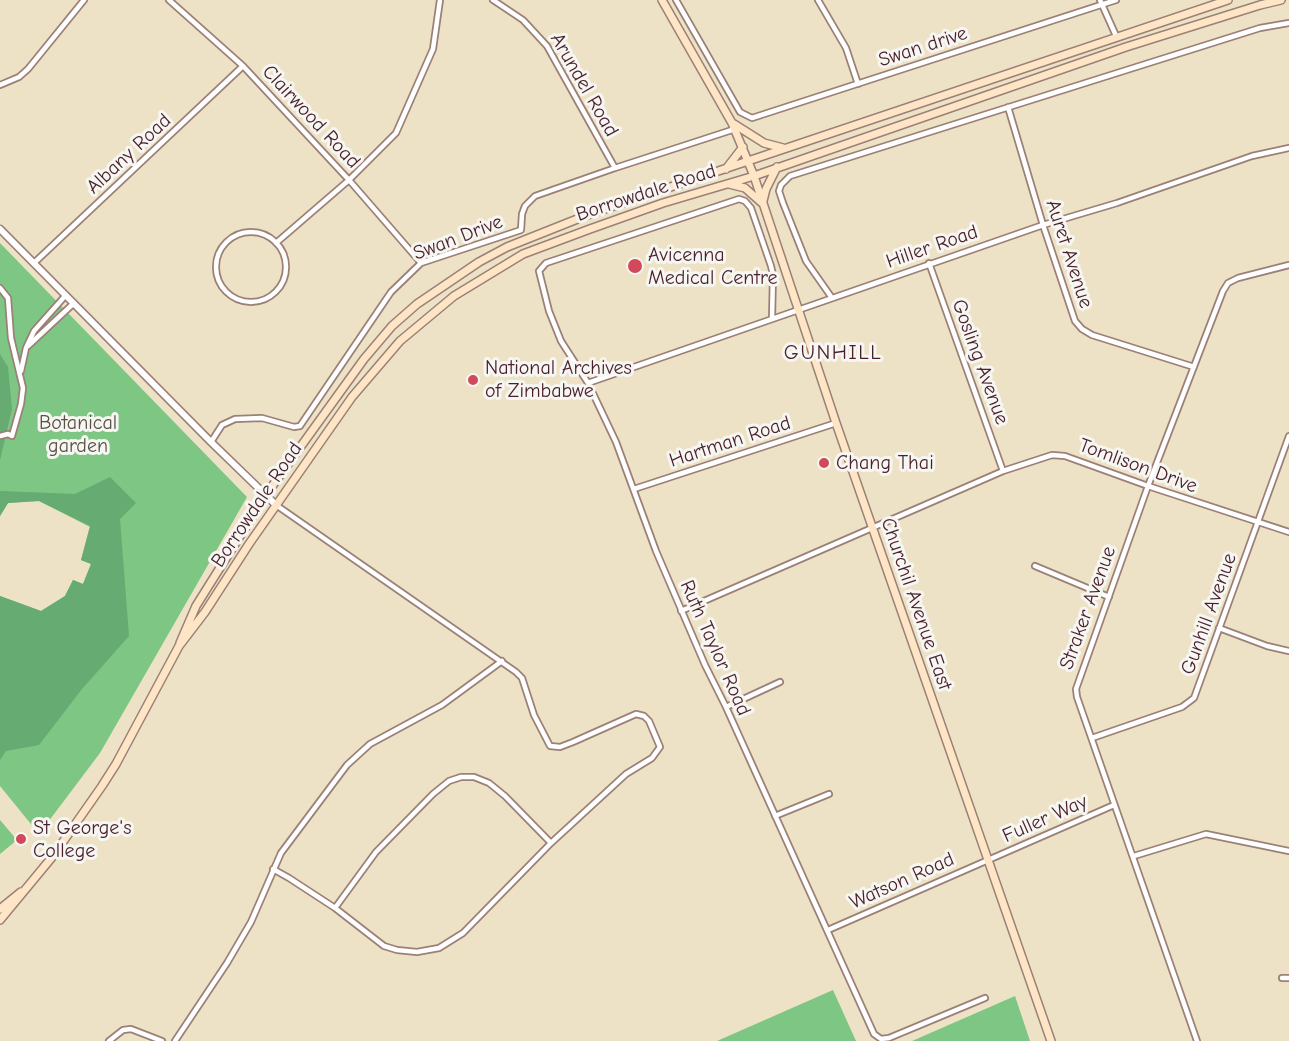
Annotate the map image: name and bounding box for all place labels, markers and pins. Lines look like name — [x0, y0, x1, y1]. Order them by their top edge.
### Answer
place label: Avicenna Medical Centre — [648, 243, 778, 290]
marker: Avicenna Medical Centre — [626, 257, 644, 275]
place label: National Archives of Zimbabwe — [485, 356, 632, 403]
marker: National Archives of Zimbabwe — [466, 373, 480, 387]
place label: Chang Thai — [836, 451, 934, 475]
marker: Chang Thai — [817, 456, 831, 470]
place label: St George's College — [33, 816, 132, 863]
marker: St George's College — [14, 832, 28, 846]

